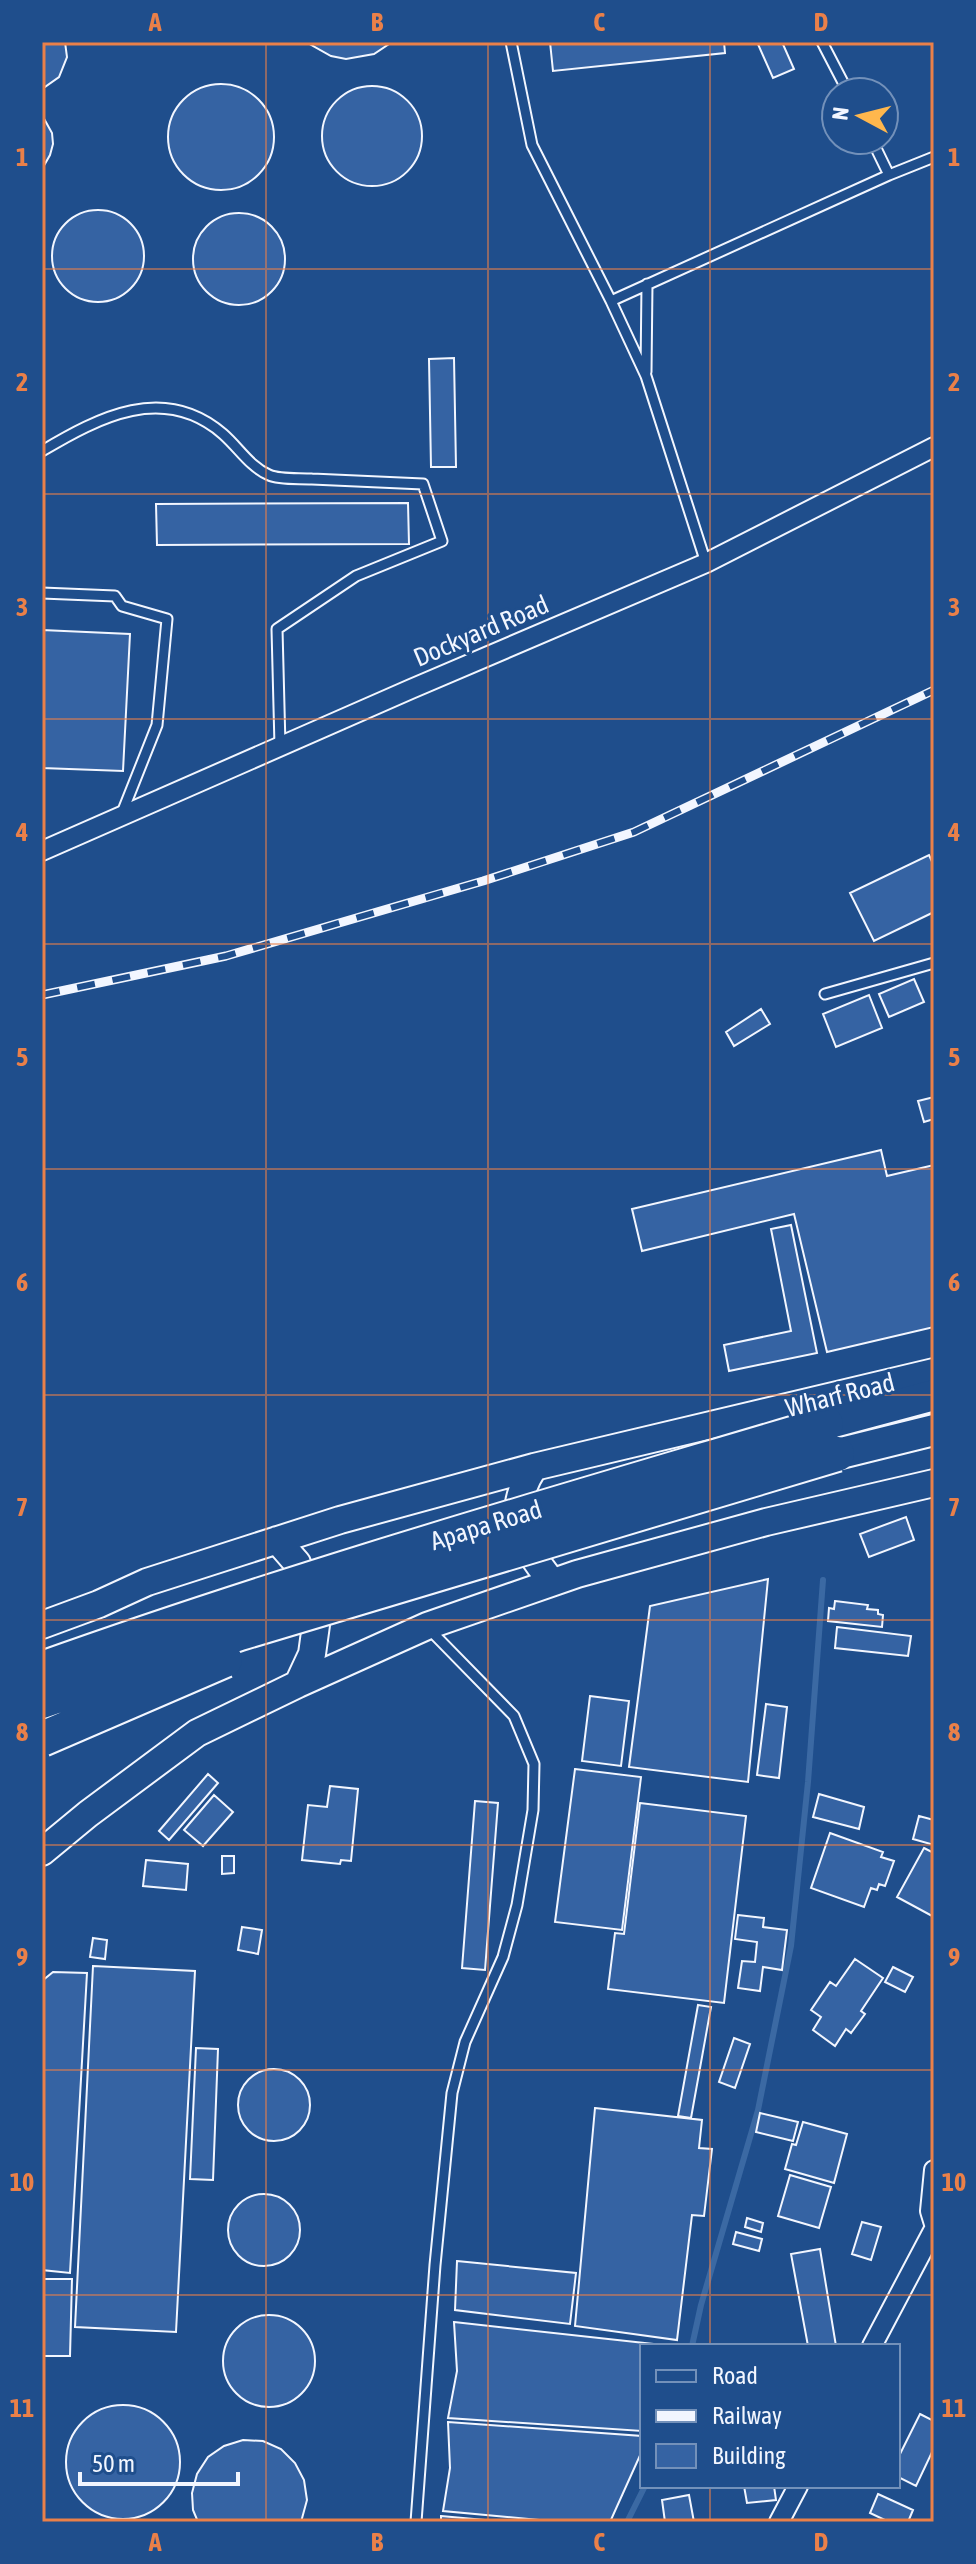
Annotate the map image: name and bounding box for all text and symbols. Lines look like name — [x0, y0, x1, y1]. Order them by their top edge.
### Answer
text: A — [148, 7, 162, 37]
text: B — [371, 7, 384, 37]
text: C — [593, 7, 605, 37]
text: D — [814, 7, 828, 37]
north arrow — [820, 76, 900, 156]
text: N — [826, 106, 854, 122]
text: 1 — [16, 142, 28, 172]
text: 1 — [948, 142, 960, 172]
text: 2 — [16, 367, 28, 397]
text: 2 — [948, 367, 960, 397]
street label: Dockyard Road — [409, 589, 553, 673]
text: 3 — [16, 592, 28, 622]
text: 3 — [948, 592, 960, 622]
text: 4 — [15, 817, 28, 847]
text: 4 — [947, 817, 960, 847]
text: 5 — [16, 1042, 28, 1072]
text: 5 — [948, 1042, 960, 1072]
text: 6 — [16, 1267, 28, 1297]
text: 6 — [948, 1267, 960, 1297]
street label: Wharf Road — [782, 1367, 898, 1423]
text: 7 — [16, 1492, 28, 1522]
text: 7 — [948, 1492, 960, 1522]
street label: Apapa Road — [427, 1494, 545, 1556]
text: 8 — [16, 1717, 28, 1747]
text: 8 — [948, 1717, 960, 1747]
text: 9 — [16, 1942, 28, 1972]
text: 9 — [948, 1942, 960, 1972]
text: 10 — [10, 2167, 34, 2197]
text: 10 — [942, 2167, 966, 2197]
legend — [640, 2344, 900, 2488]
text: Road — [712, 2362, 758, 2389]
text: 11 — [10, 2393, 34, 2423]
text: 11 — [942, 2393, 966, 2423]
text: Railway — [712, 2402, 782, 2429]
scale bar — [80, 2436, 238, 2486]
text: Building — [712, 2442, 786, 2469]
text: 50 m — [92, 2450, 135, 2477]
text: A — [148, 2527, 162, 2557]
text: B — [371, 2527, 384, 2557]
text: C — [593, 2527, 605, 2557]
text: D — [814, 2527, 828, 2557]

